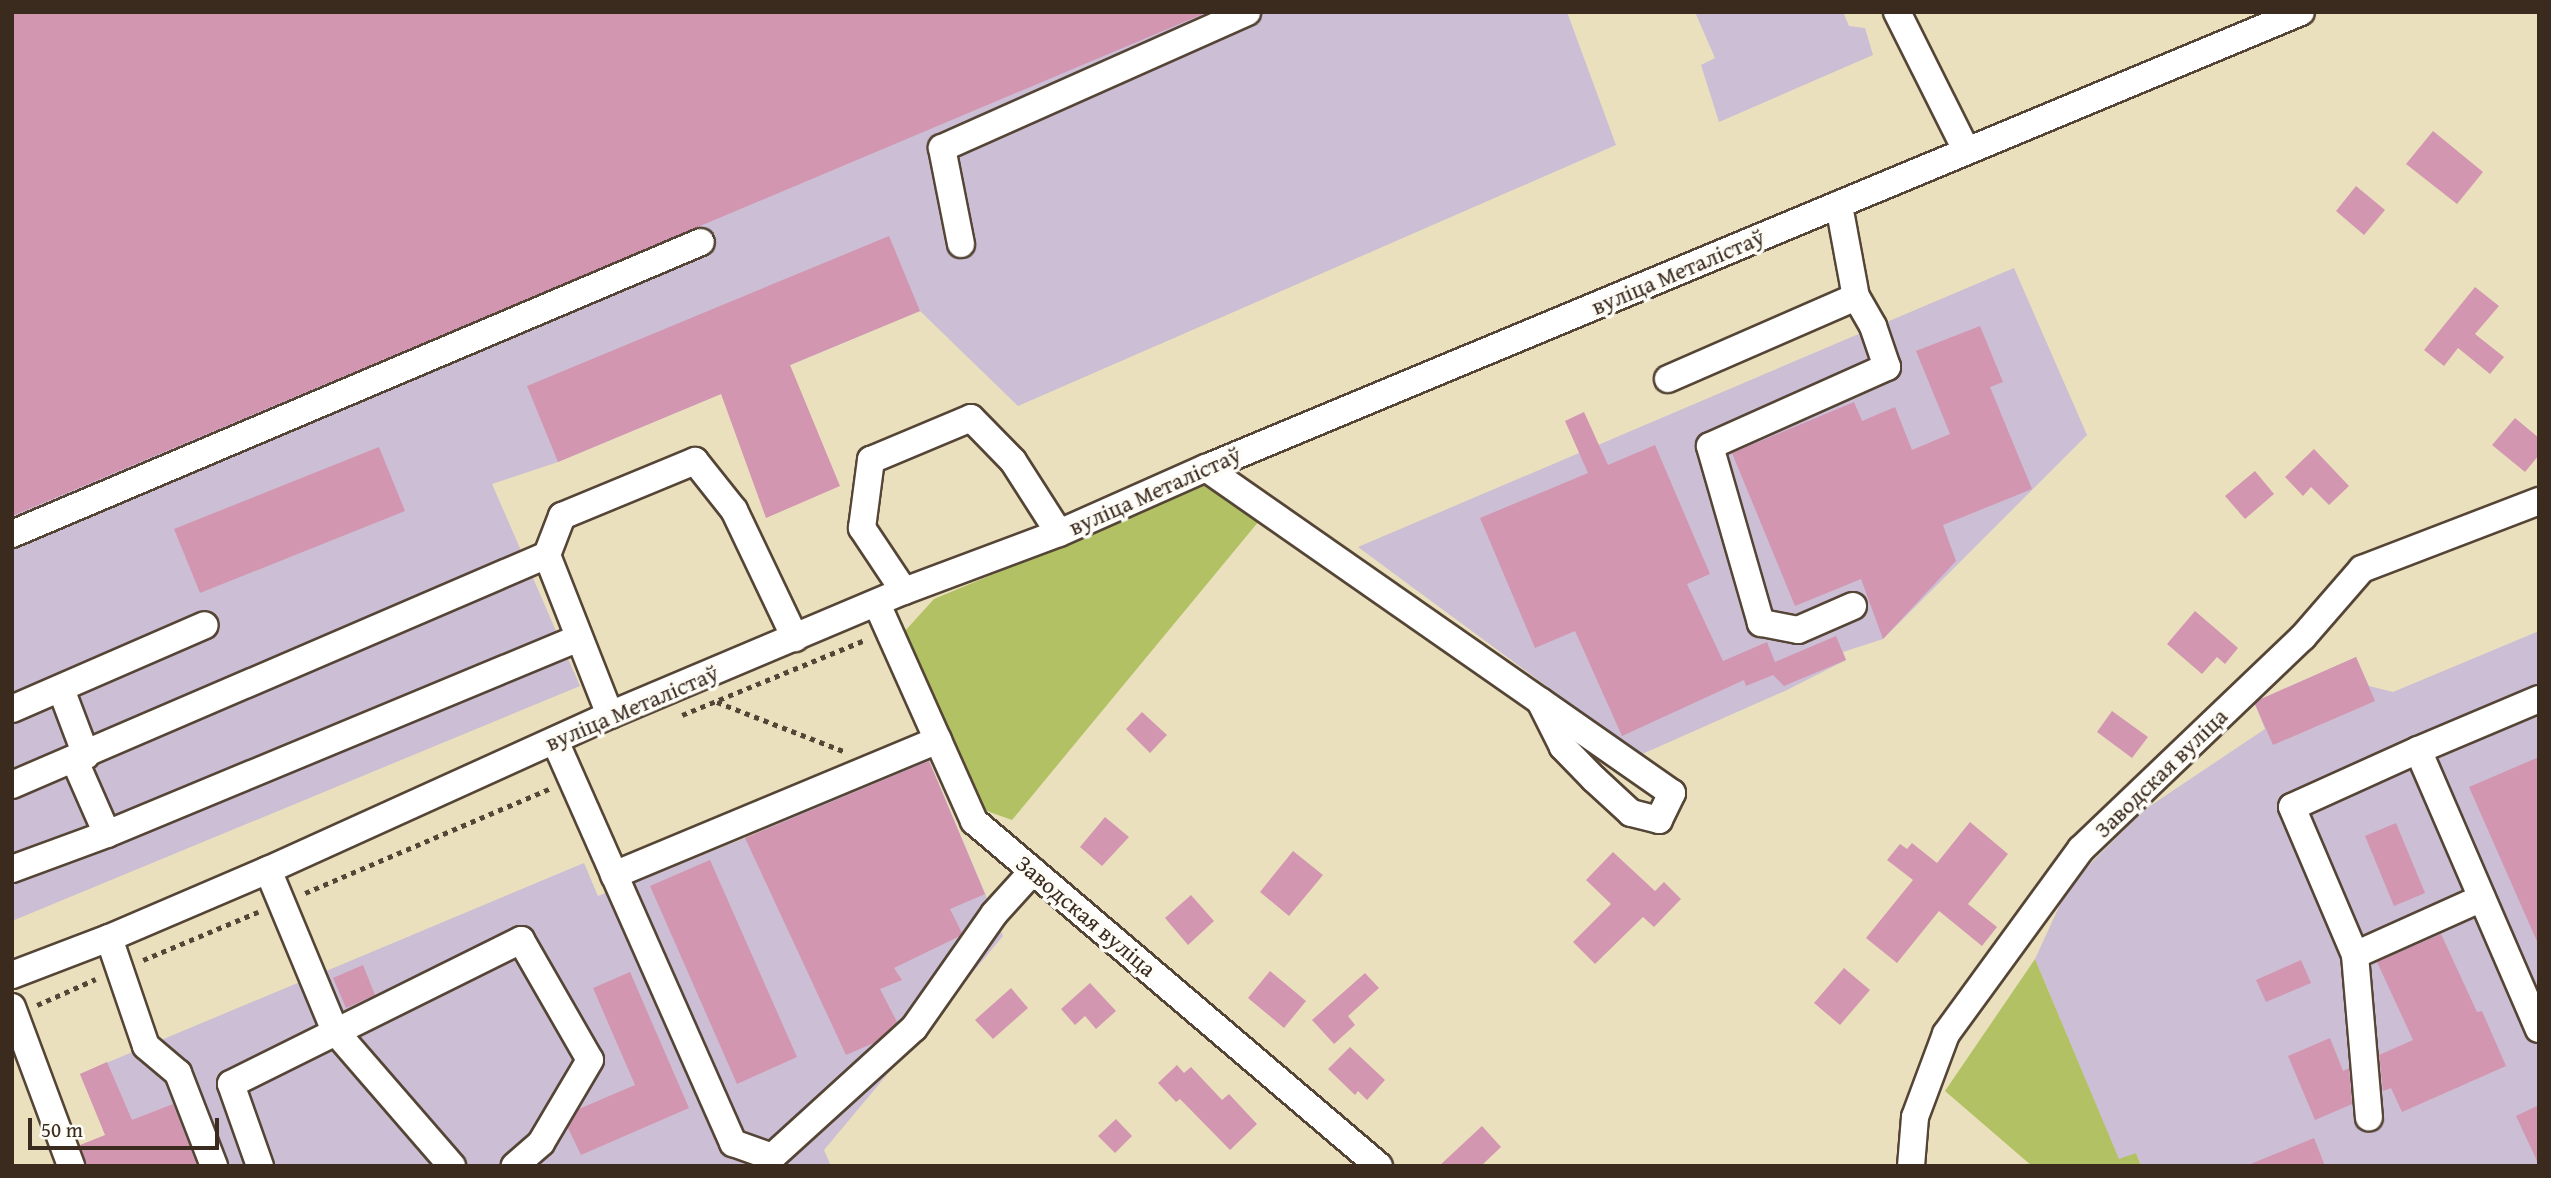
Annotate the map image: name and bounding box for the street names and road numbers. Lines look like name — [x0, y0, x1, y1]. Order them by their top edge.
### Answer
street label: вуліца Металістаў — [1587, 223, 1769, 321]
street label: вуліца Металістаў — [1065, 441, 1245, 541]
street label: вуліца Металістаў — [541, 659, 723, 757]
street label: Заводская вуліца — [2089, 703, 2233, 843]
street label: Заводская вуліца — [1010, 849, 1162, 983]

